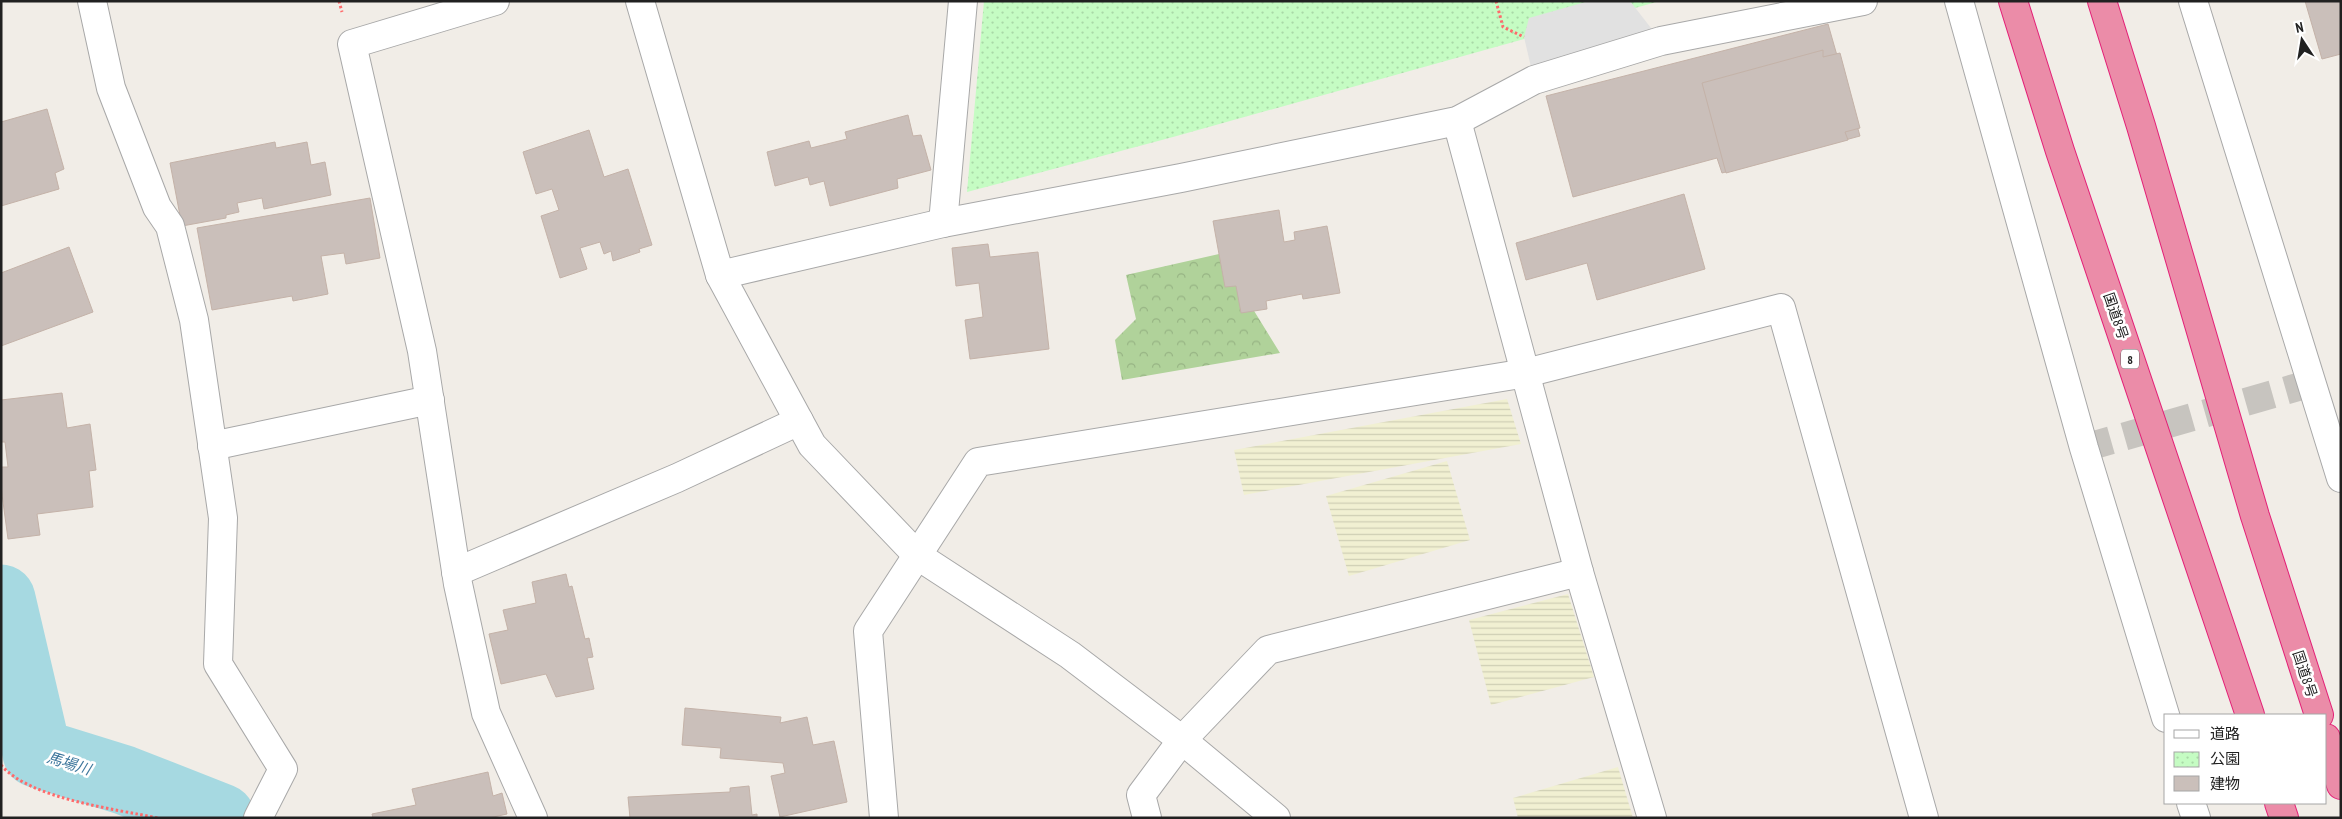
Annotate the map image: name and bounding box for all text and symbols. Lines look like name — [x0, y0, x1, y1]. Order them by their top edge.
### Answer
north arrow — [2277, 15, 2327, 65]
text: N — [2294, 18, 2305, 37]
street label: 国道8号 — [2100, 290, 2132, 342]
road number: 8 — [2121, 349, 2139, 368]
street label: 国道8号 — [2289, 648, 2321, 700]
legend — [2164, 714, 2327, 804]
text: 道路 — [2210, 724, 2240, 743]
water label: 馬場川 — [45, 747, 95, 779]
text: 公園 — [2210, 749, 2240, 768]
text: 建物 — [2210, 774, 2240, 793]

